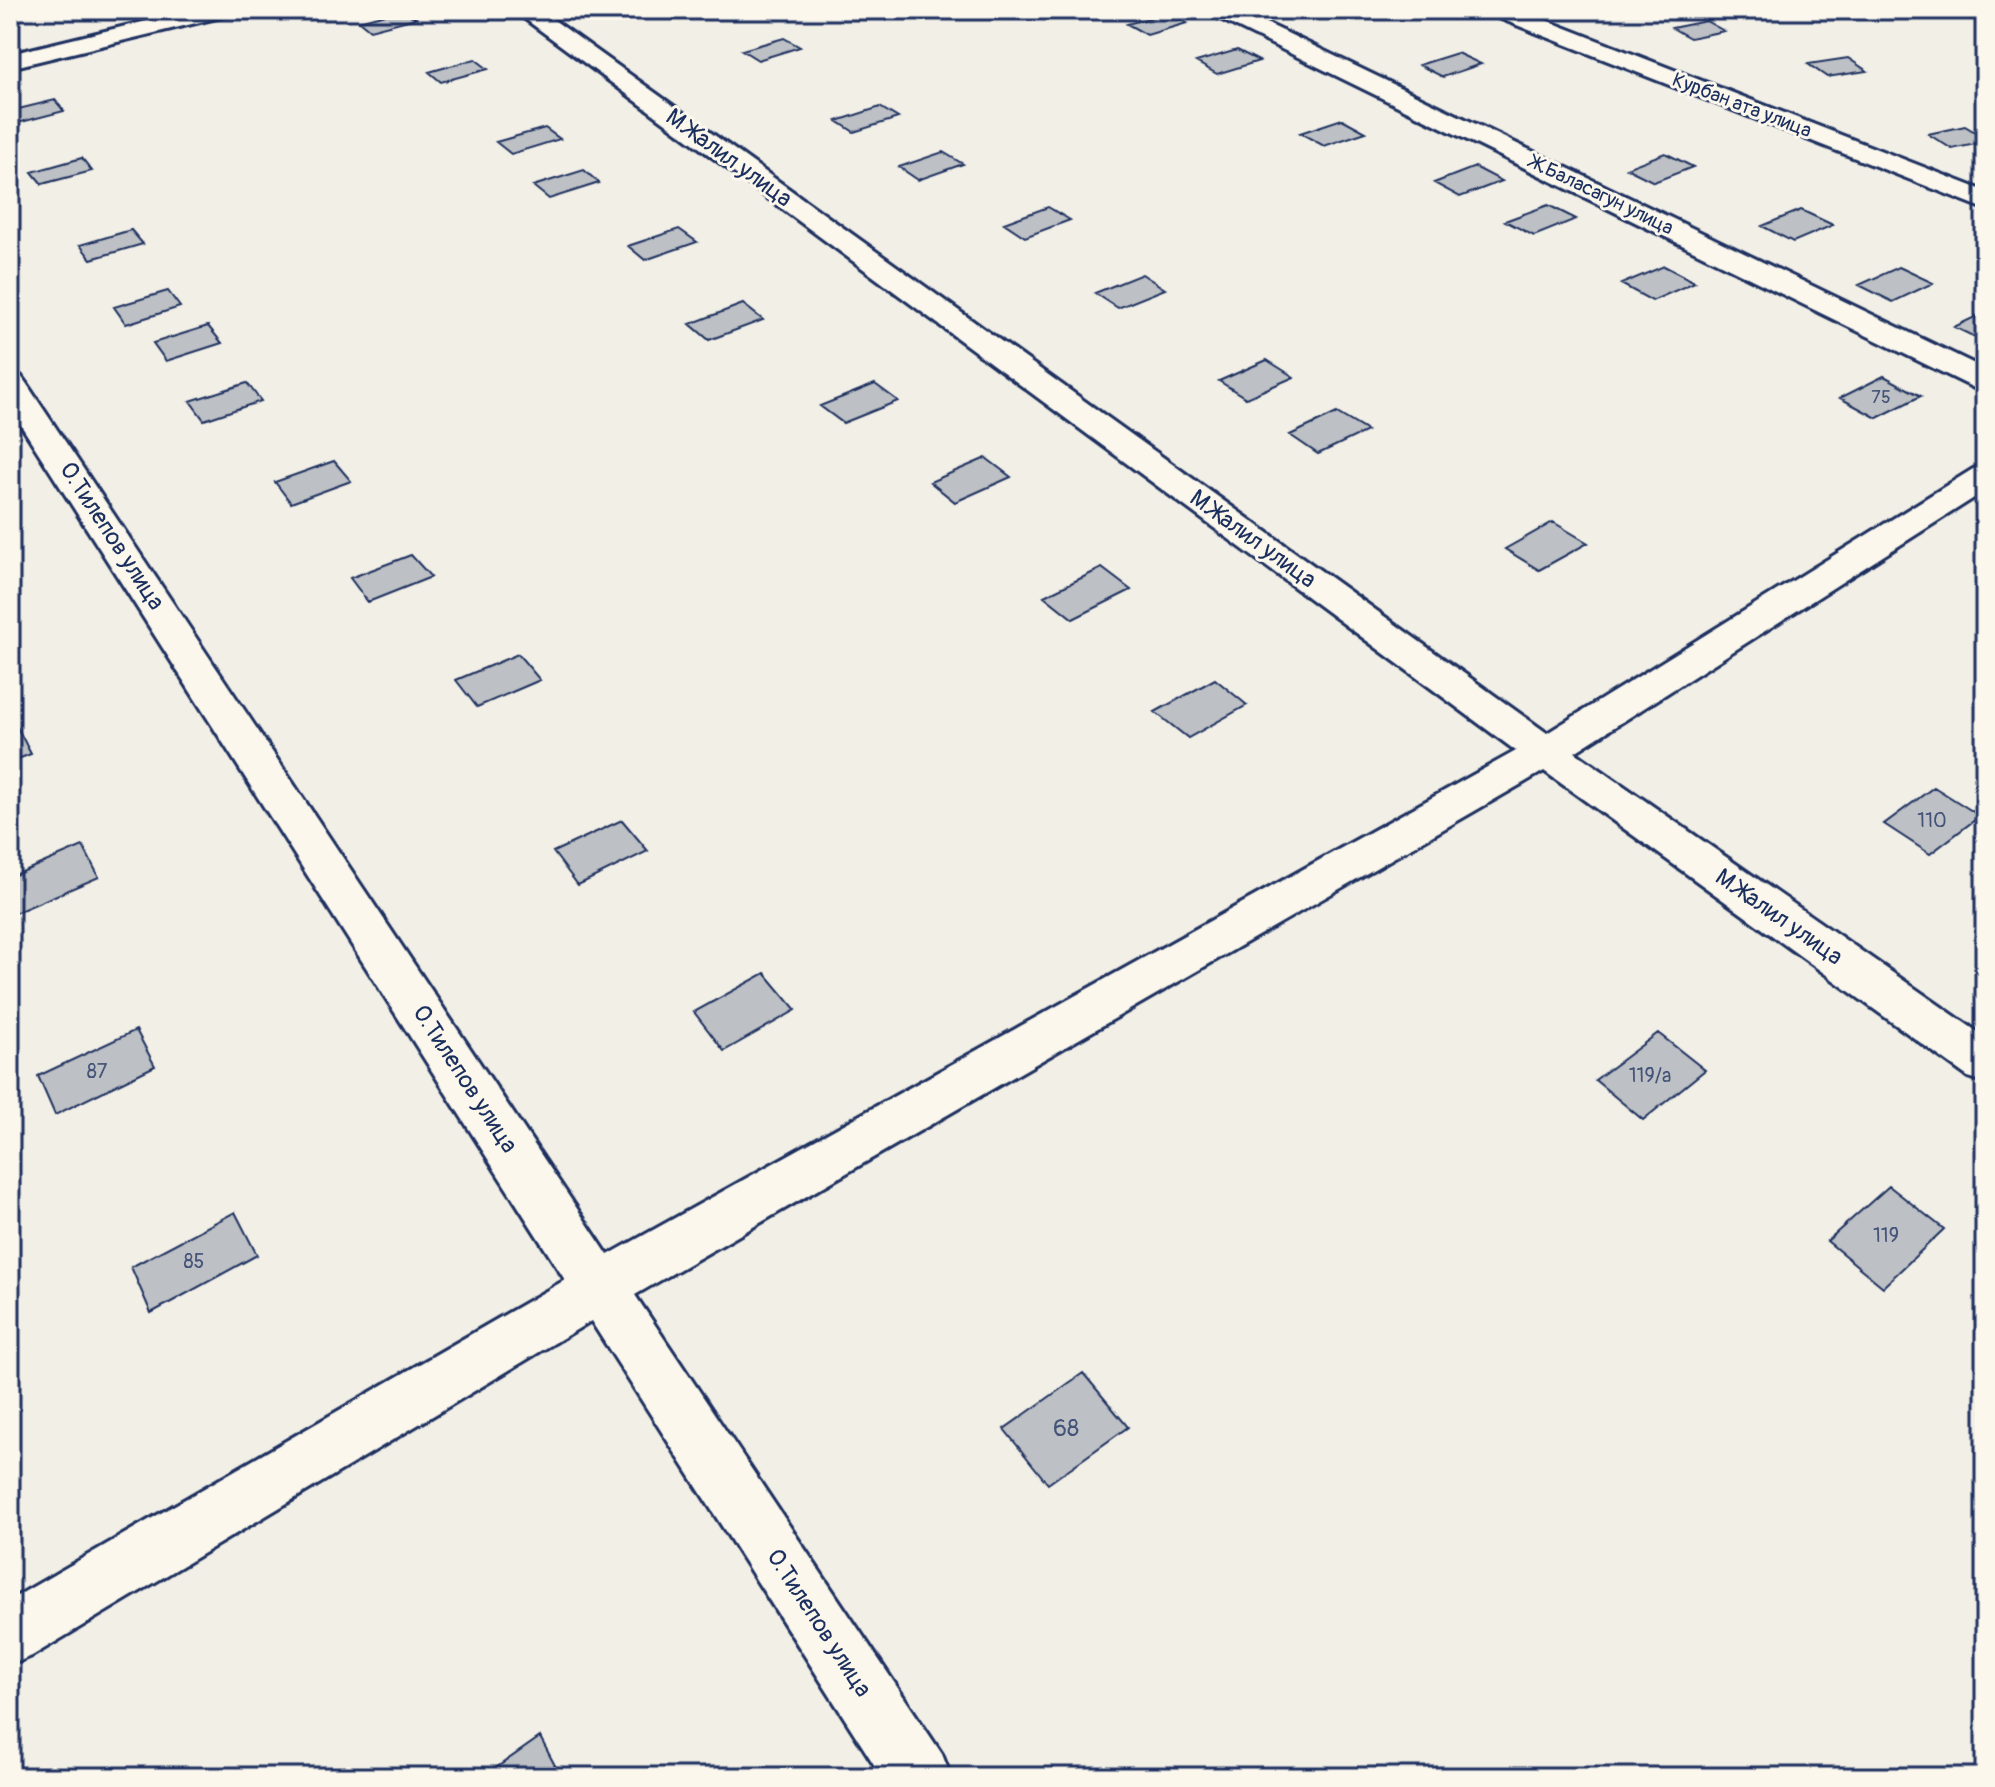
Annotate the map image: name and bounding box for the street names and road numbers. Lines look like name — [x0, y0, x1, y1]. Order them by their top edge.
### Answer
street label: Курбан ата улица — [1669, 67, 1815, 143]
street label: М.Жалил улица — [660, 102, 798, 214]
street label: Ж.Баласагун улица — [1524, 148, 1678, 241]
street label: О.Тилепов улица — [53, 456, 171, 616]
street label: М.Жалил улица — [1184, 483, 1322, 595]
street label: М.Жалил улица — [1710, 862, 1848, 972]
street label: О.Тилепов улица — [406, 999, 524, 1159]
street label: О.Тилепов улица — [760, 1543, 878, 1703]

